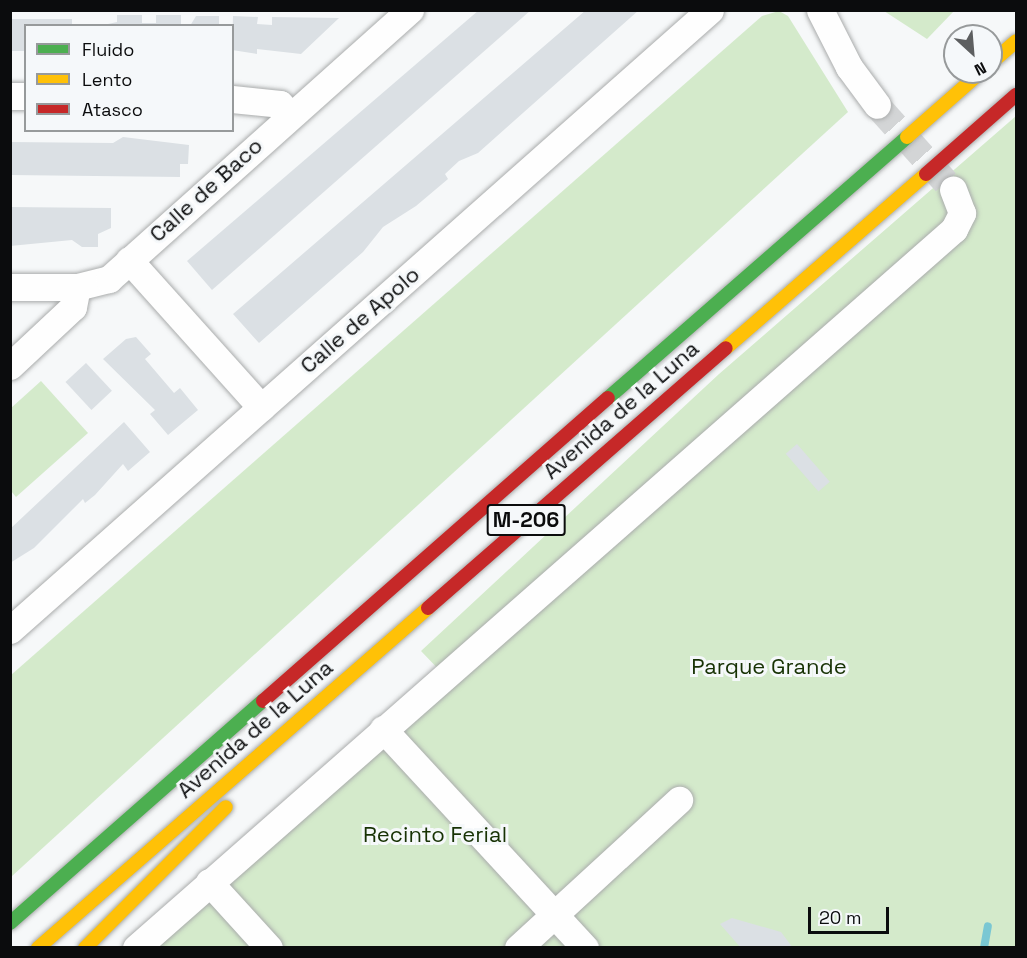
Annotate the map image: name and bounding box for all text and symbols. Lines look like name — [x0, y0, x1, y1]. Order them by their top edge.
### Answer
legend — [24, 24, 234, 132]
north arrow — [943, 24, 1003, 84]
text: Fluido — [82, 38, 134, 61]
text: N — [971, 57, 990, 81]
text: Lento — [82, 68, 132, 91]
text: Atasco — [82, 98, 143, 121]
street label: Calle de Baco — [144, 132, 268, 248]
street label: Calle de Apolo — [295, 261, 425, 379]
street label: Avenida de la Luna — [538, 335, 704, 485]
road number: M-206 — [486, 502, 566, 538]
street label: Avenida de la Luna — [172, 654, 338, 804]
park label: Parque Grande — [691, 654, 847, 680]
park label: Recinto Ferial — [363, 822, 507, 848]
scale bar — [811, 895, 892, 933]
text: 20 m — [819, 906, 862, 929]

